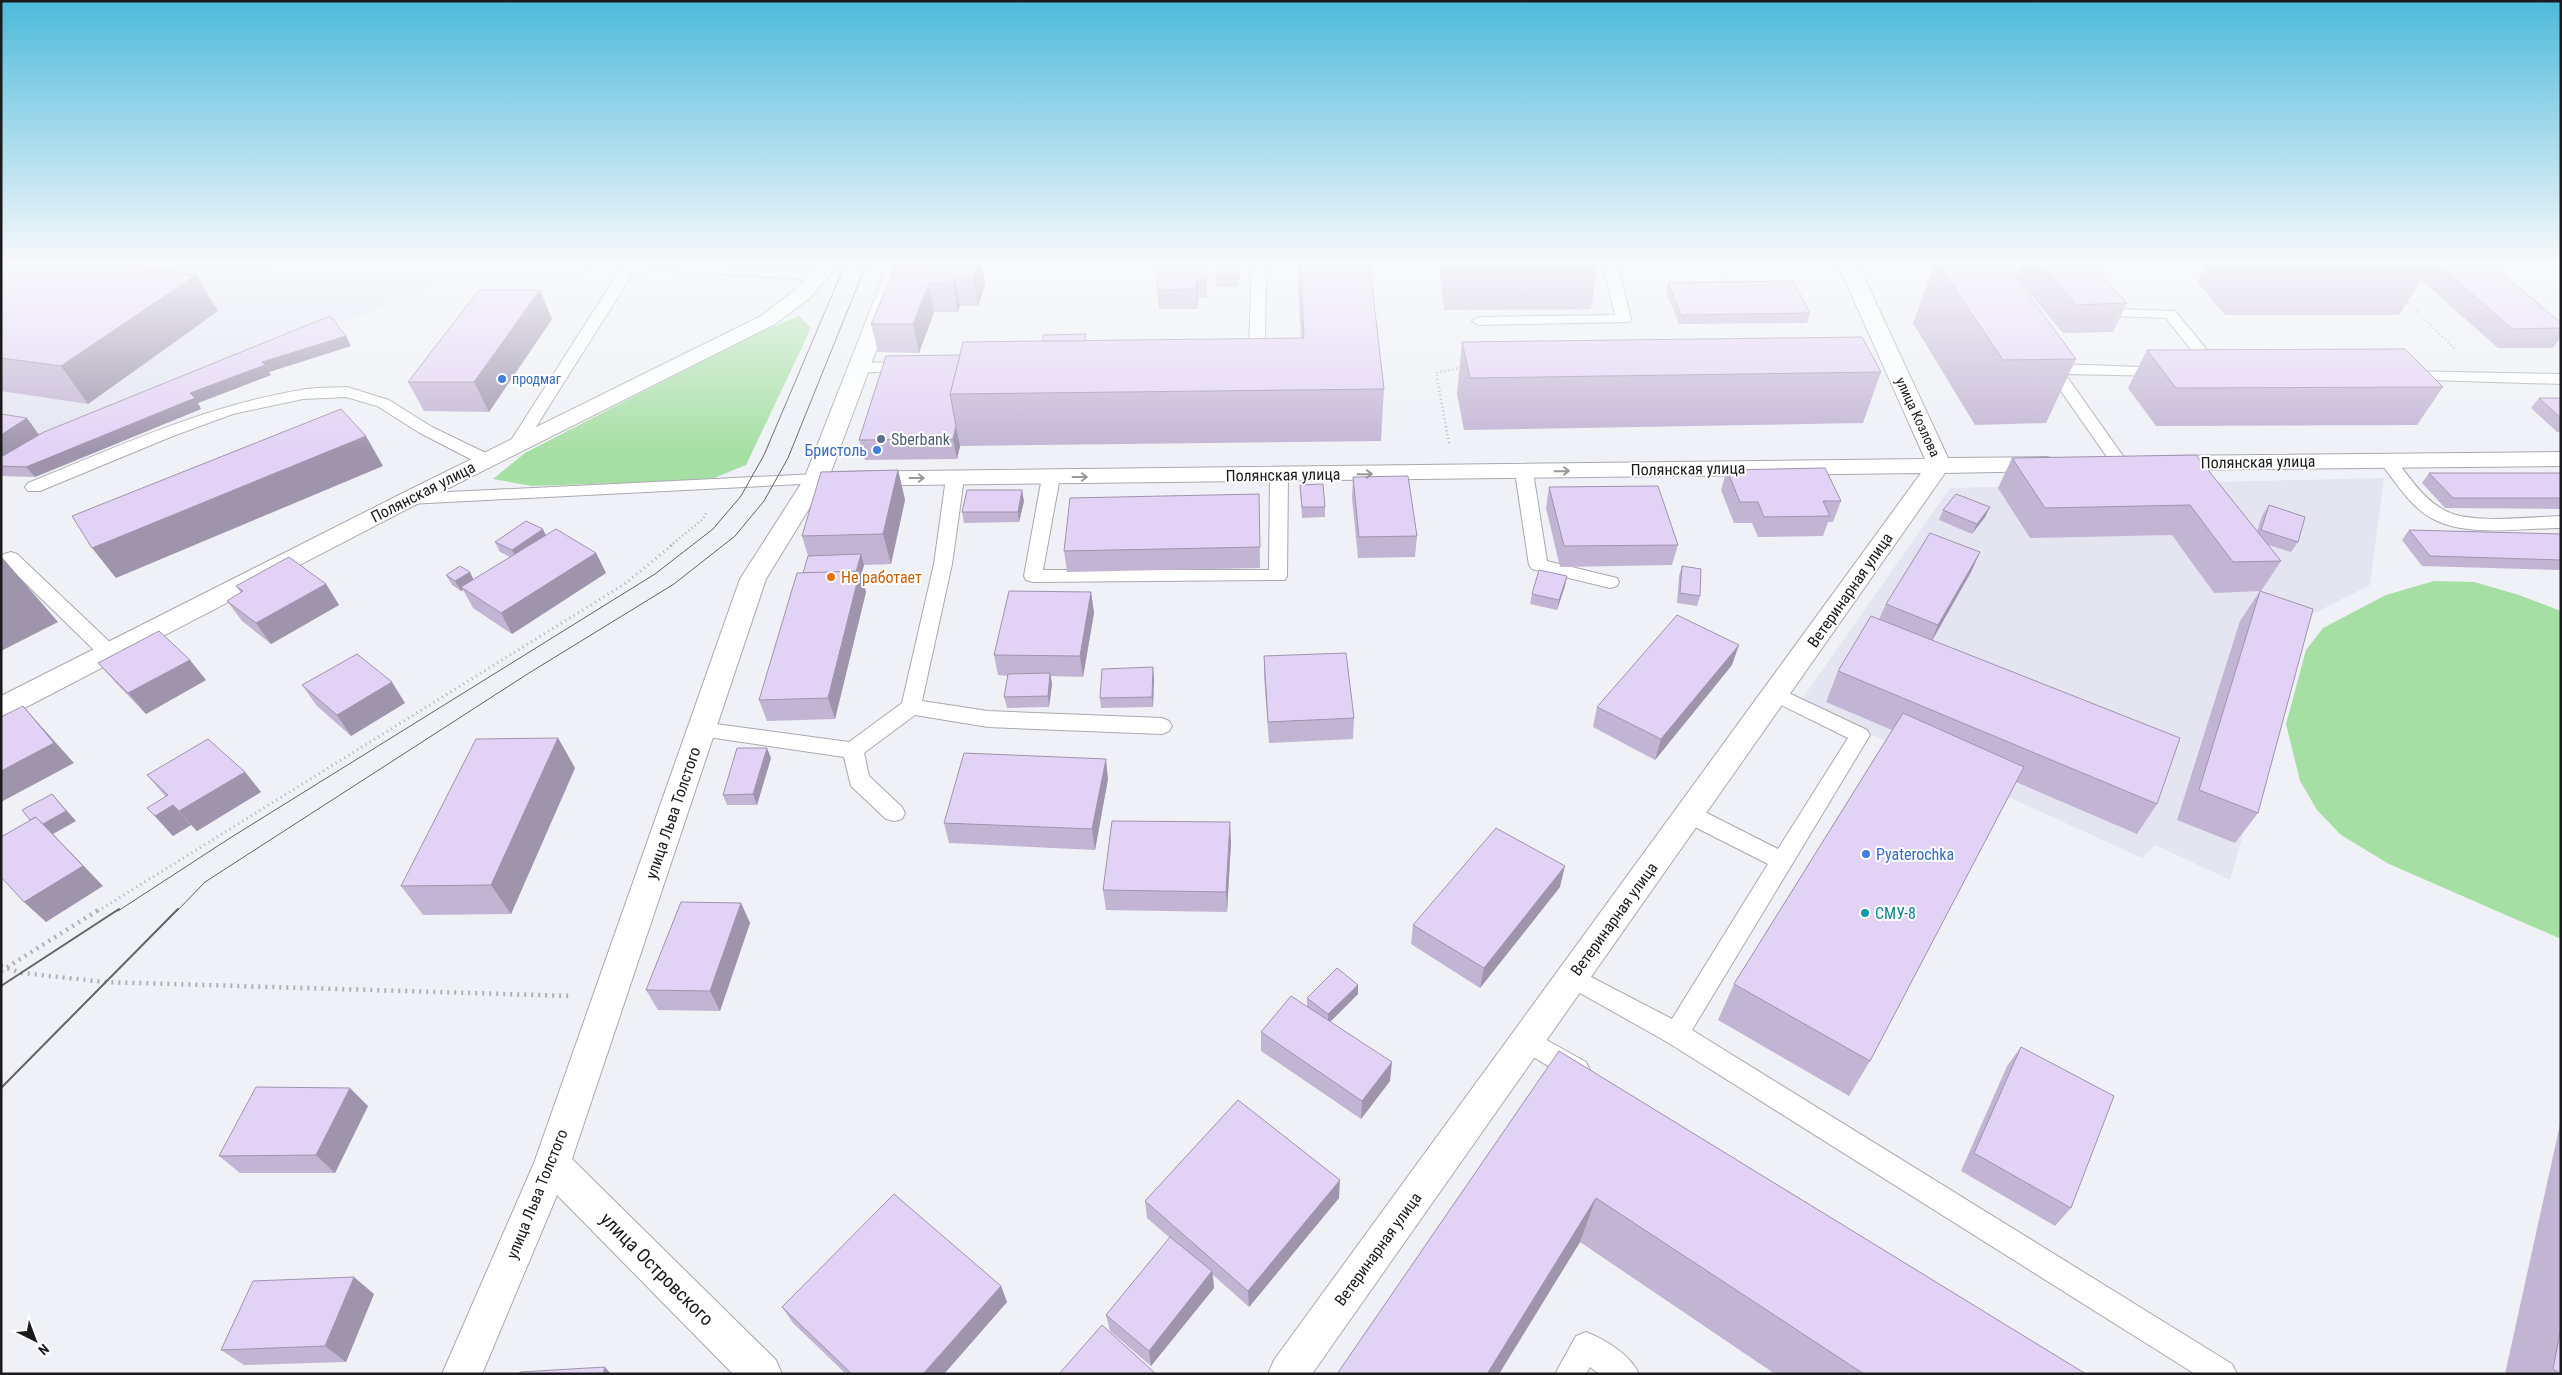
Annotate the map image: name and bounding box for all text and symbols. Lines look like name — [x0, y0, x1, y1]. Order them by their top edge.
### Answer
place label: продмаг — [512, 371, 561, 387]
marker: продмаг — [496, 373, 508, 385]
street label: улица Козлова — [1893, 375, 1943, 459]
place label: Sberbank — [891, 430, 951, 449]
marker: Sberbank — [875, 433, 887, 445]
place label: Бристоль — [805, 441, 867, 460]
marker: Бристоль — [871, 444, 883, 456]
street label: Полянская улица — [2200, 452, 2316, 472]
street label: Полянская улица — [368, 457, 478, 527]
street label: Полянская улица — [1630, 459, 1746, 479]
street label: Полянская улица — [1225, 465, 1341, 485]
one-way arrow — [1554, 466, 1570, 476]
one-way arrow — [1356, 469, 1372, 479]
one-way arrow — [1071, 472, 1087, 482]
one-way arrow — [908, 473, 925, 483]
street label: Ветеринарная улица — [1803, 529, 1897, 651]
place label: Не работает — [841, 568, 922, 587]
marker: Не работает — [825, 571, 837, 583]
street label: улица Льва Толстого — [642, 745, 704, 881]
place label: Pyaterochka — [1876, 845, 1954, 864]
marker: Pyaterochka — [1860, 848, 1872, 860]
street label: Ветеринарная улица — [1567, 859, 1661, 979]
place label: СМУ-8 — [1875, 904, 1916, 923]
marker: СМУ-8 — [1859, 907, 1871, 919]
street label: улица Льва Толстого — [502, 1126, 572, 1262]
street label: Ветеринарная улица — [1331, 1189, 1425, 1309]
street label: улица Островского — [596, 1208, 718, 1330]
north arrow — [10, 1315, 60, 1365]
text: N — [35, 1341, 52, 1358]

